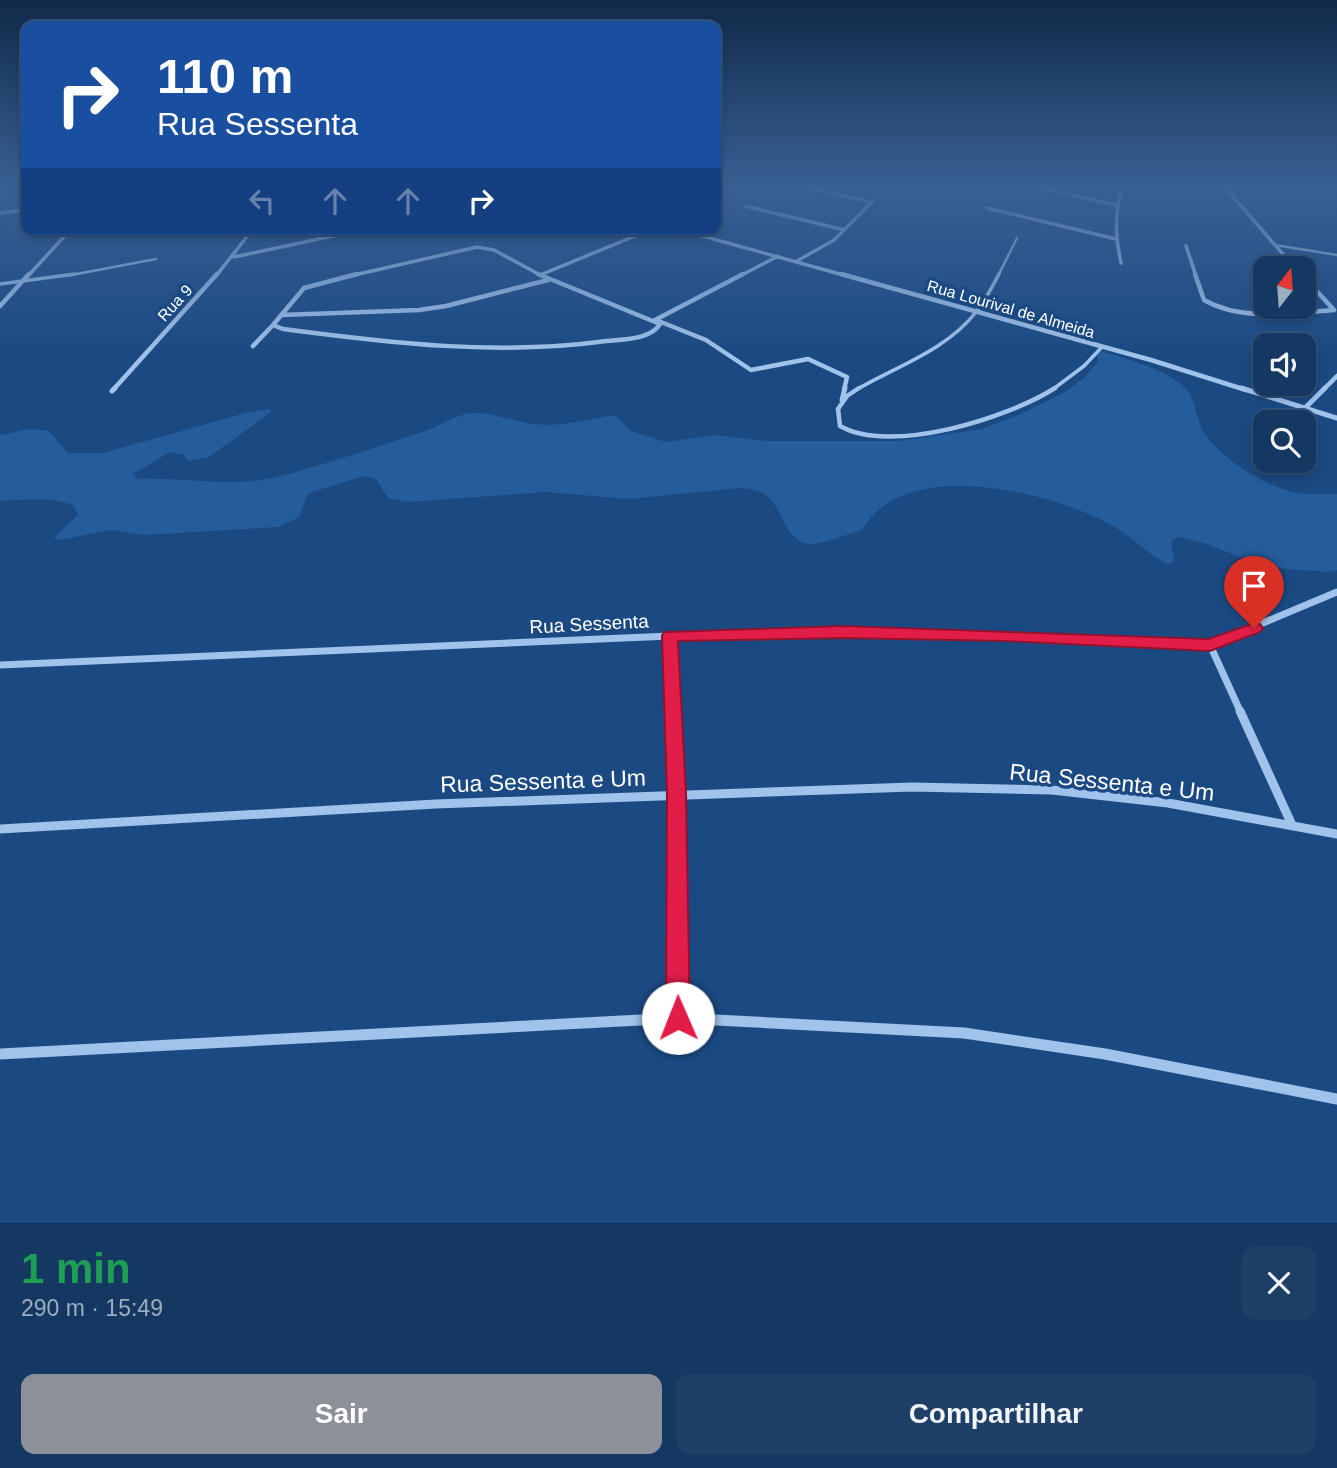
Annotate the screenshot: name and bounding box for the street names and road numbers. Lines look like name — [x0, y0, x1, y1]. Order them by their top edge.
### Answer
street label: Rua Lourival de Almeida — [925, 277, 1097, 341]
street label: Rua 9 — [154, 281, 196, 325]
street label: Rua Sessenta — [529, 610, 650, 638]
street label: Rua Sessenta e Um — [1008, 758, 1216, 806]
street label: Rua Sessenta e Um — [440, 764, 646, 798]

